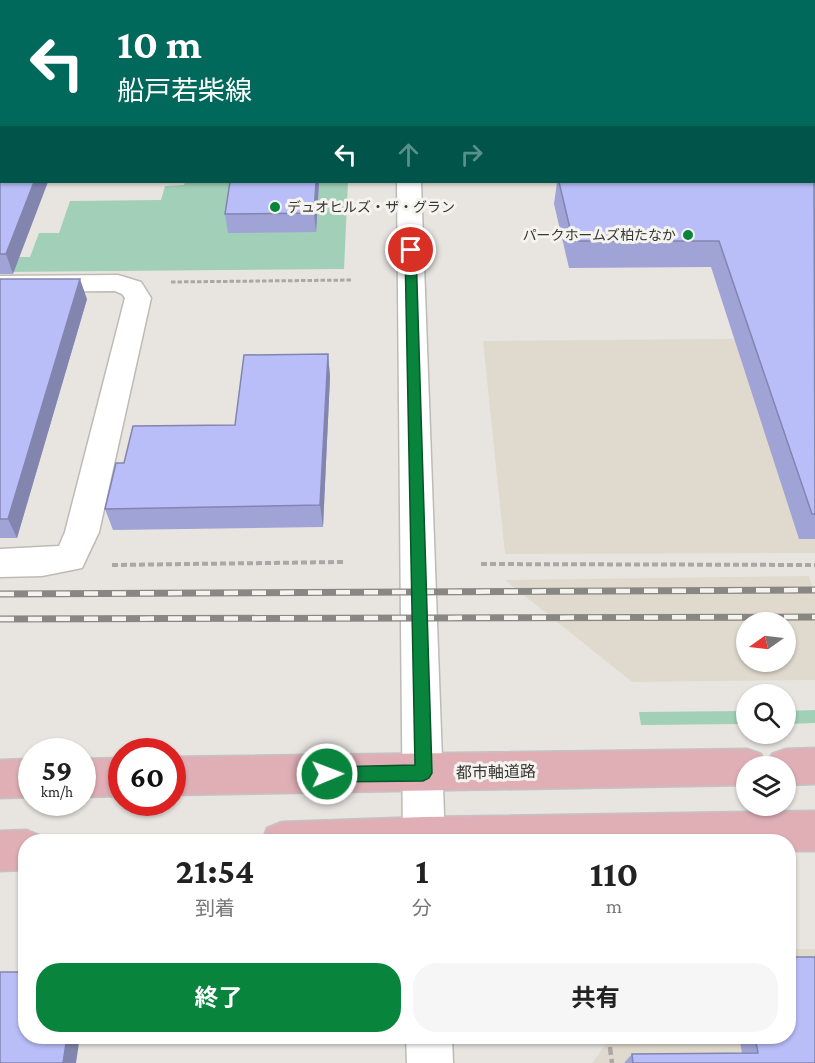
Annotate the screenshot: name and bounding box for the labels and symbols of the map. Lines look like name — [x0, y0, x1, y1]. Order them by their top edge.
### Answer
place label: デュオヒルズ・ザ・グラン — [287, 199, 455, 215]
marker: デュオヒルズ・ザ・グラン — [268, 200, 282, 214]
pin — [385, 224, 436, 275]
place label: パークホームズ柏たなか — [522, 227, 676, 243]
marker: パークホームズ柏たなか — [681, 228, 695, 242]
north arrow — [736, 612, 796, 672]
speed limit sign: 60 — [108, 738, 186, 816]
position arrow — [295, 742, 359, 806]
street label: 都市軸道路 — [456, 763, 536, 781]

